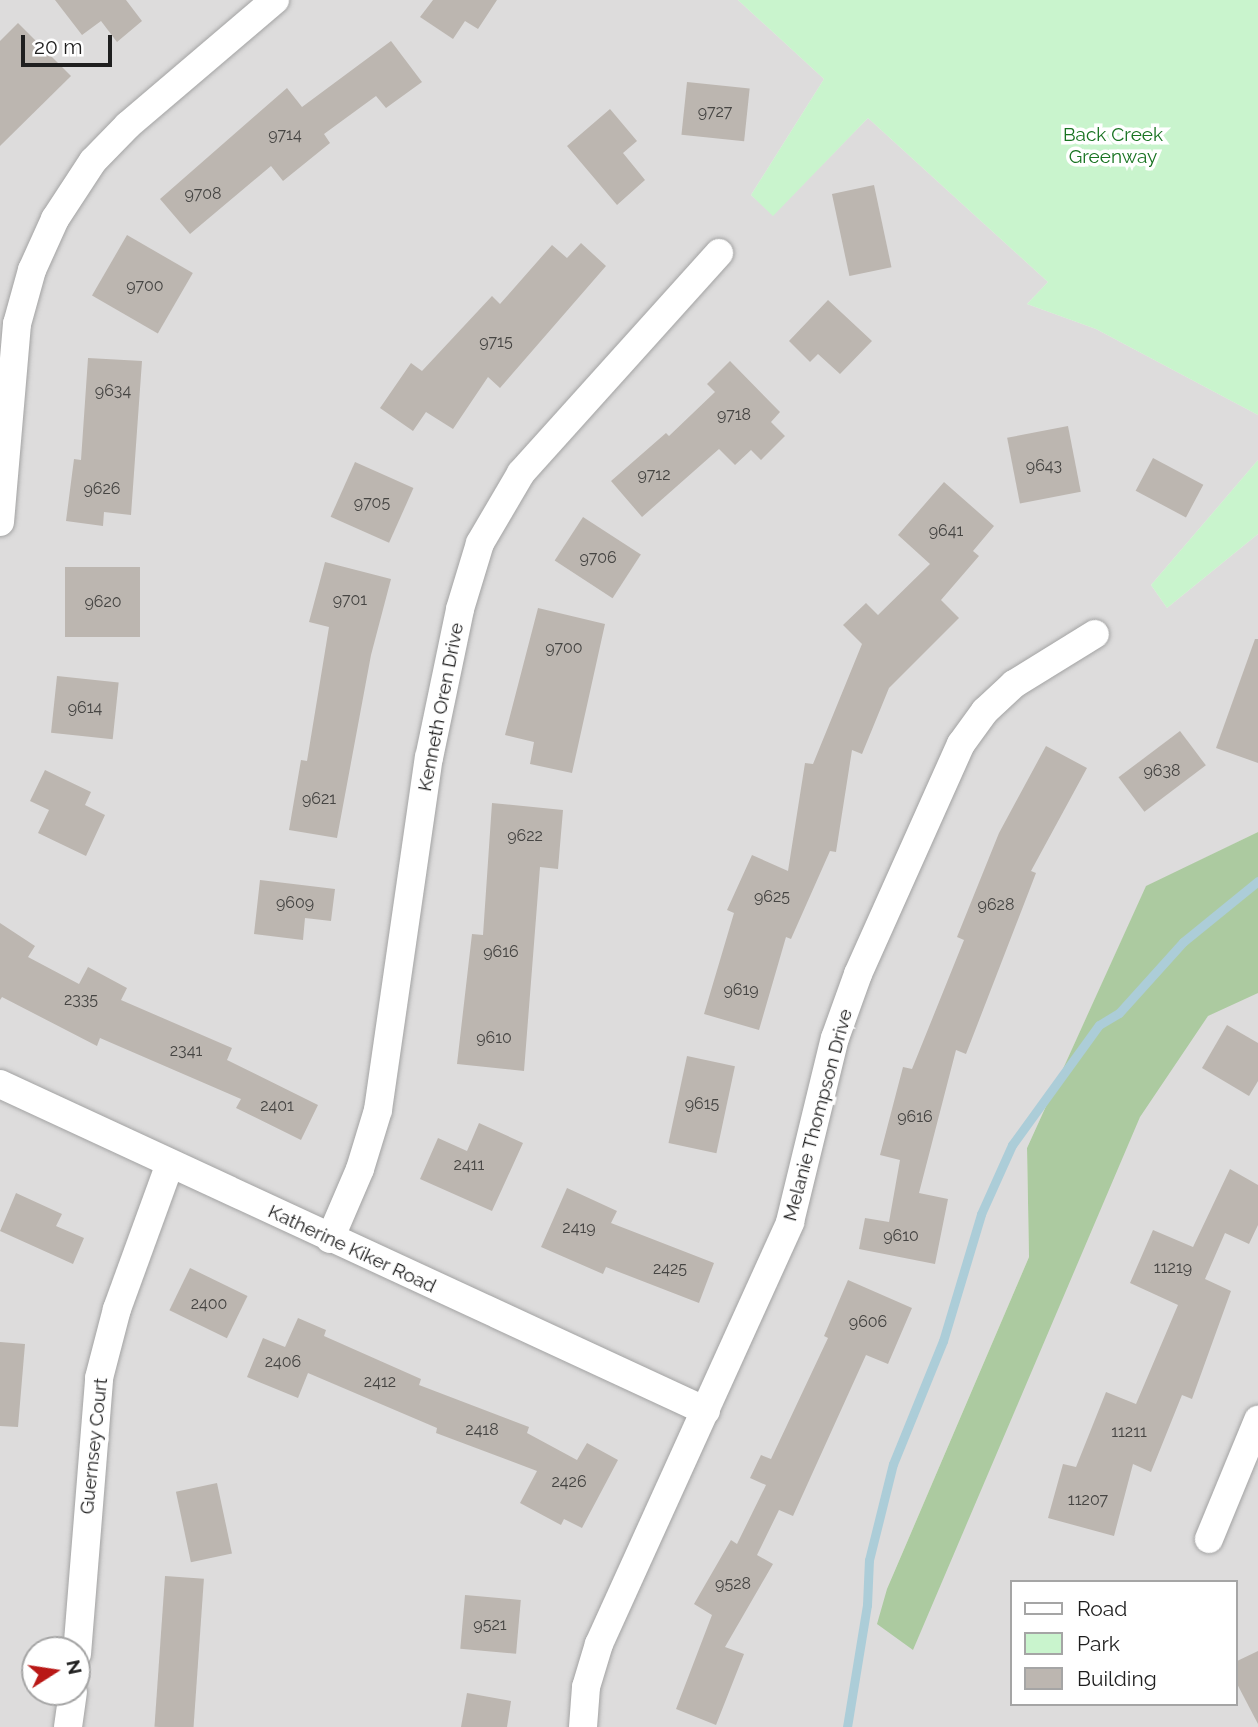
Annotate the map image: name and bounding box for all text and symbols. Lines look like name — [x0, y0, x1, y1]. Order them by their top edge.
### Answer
scale bar — [24, 21, 116, 65]
text: 20 m — [34, 34, 82, 59]
house number: 9727 — [698, 102, 732, 122]
park label: Back Creek Greenway — [1063, 124, 1163, 168]
house number: 9714 — [268, 125, 302, 145]
house number: 9708 — [184, 184, 222, 204]
house number: 9700 — [126, 276, 164, 296]
house number: 9715 — [479, 332, 513, 352]
house number: 9634 — [95, 381, 131, 401]
house number: 9718 — [717, 405, 751, 425]
house number: 9643 — [1026, 456, 1062, 476]
house number: 9712 — [637, 465, 671, 485]
house number: 9626 — [83, 479, 121, 499]
house number: 9705 — [354, 493, 390, 513]
house number: 9641 — [929, 521, 963, 541]
house number: 9706 — [579, 548, 617, 568]
house number: 9701 — [333, 590, 367, 610]
house number: 9620 — [84, 592, 122, 612]
street label: Kenneth Oren Drive — [413, 621, 469, 793]
house number: 9700 — [545, 638, 583, 658]
house number: 9614 — [68, 698, 102, 718]
house number: 9638 — [1143, 761, 1181, 781]
house number: 9621 — [302, 789, 336, 809]
house number: 9622 — [507, 826, 543, 846]
house number: 9625 — [754, 887, 790, 907]
house number: 9609 — [276, 893, 314, 913]
house number: 9628 — [978, 895, 1014, 915]
house number: 9616 — [483, 942, 519, 962]
house number: 9619 — [723, 980, 759, 1000]
house number: 2335 — [64, 990, 98, 1010]
street label: Melanie Thompson Drive — [779, 1006, 857, 1224]
house number: 9610 — [476, 1028, 512, 1048]
house number: 2341 — [170, 1041, 202, 1061]
house number: 9615 — [685, 1094, 719, 1114]
house number: 2401 — [260, 1096, 294, 1116]
house number: 9616 — [897, 1107, 933, 1127]
house number: 2411 — [454, 1155, 484, 1175]
street label: Katherine Kiker Road — [264, 1200, 440, 1298]
house number: 2419 — [562, 1218, 596, 1238]
house number: 9610 — [883, 1226, 919, 1246]
house number: 11219 — [1154, 1258, 1192, 1278]
house number: 2425 — [653, 1259, 687, 1279]
house number: 2400 — [191, 1294, 227, 1314]
house number: 9606 — [849, 1312, 887, 1332]
house number: 2406 — [265, 1352, 301, 1372]
house number: 2412 — [364, 1372, 396, 1392]
street label: Guernsey Court — [75, 1376, 113, 1516]
house number: 2418 — [465, 1420, 499, 1440]
house number: 11211 — [1111, 1422, 1147, 1442]
house number: 2426 — [551, 1472, 587, 1492]
house number: 11207 — [1068, 1490, 1108, 1510]
house number: 9528 — [715, 1574, 751, 1594]
legend — [1010, 1580, 1237, 1706]
text: Road — [1077, 1596, 1127, 1621]
house number: 9521 — [473, 1615, 507, 1635]
text: Park — [1077, 1631, 1120, 1656]
north arrow — [21, 1636, 91, 1706]
text: N — [62, 1658, 87, 1676]
text: Building — [1077, 1666, 1157, 1691]

